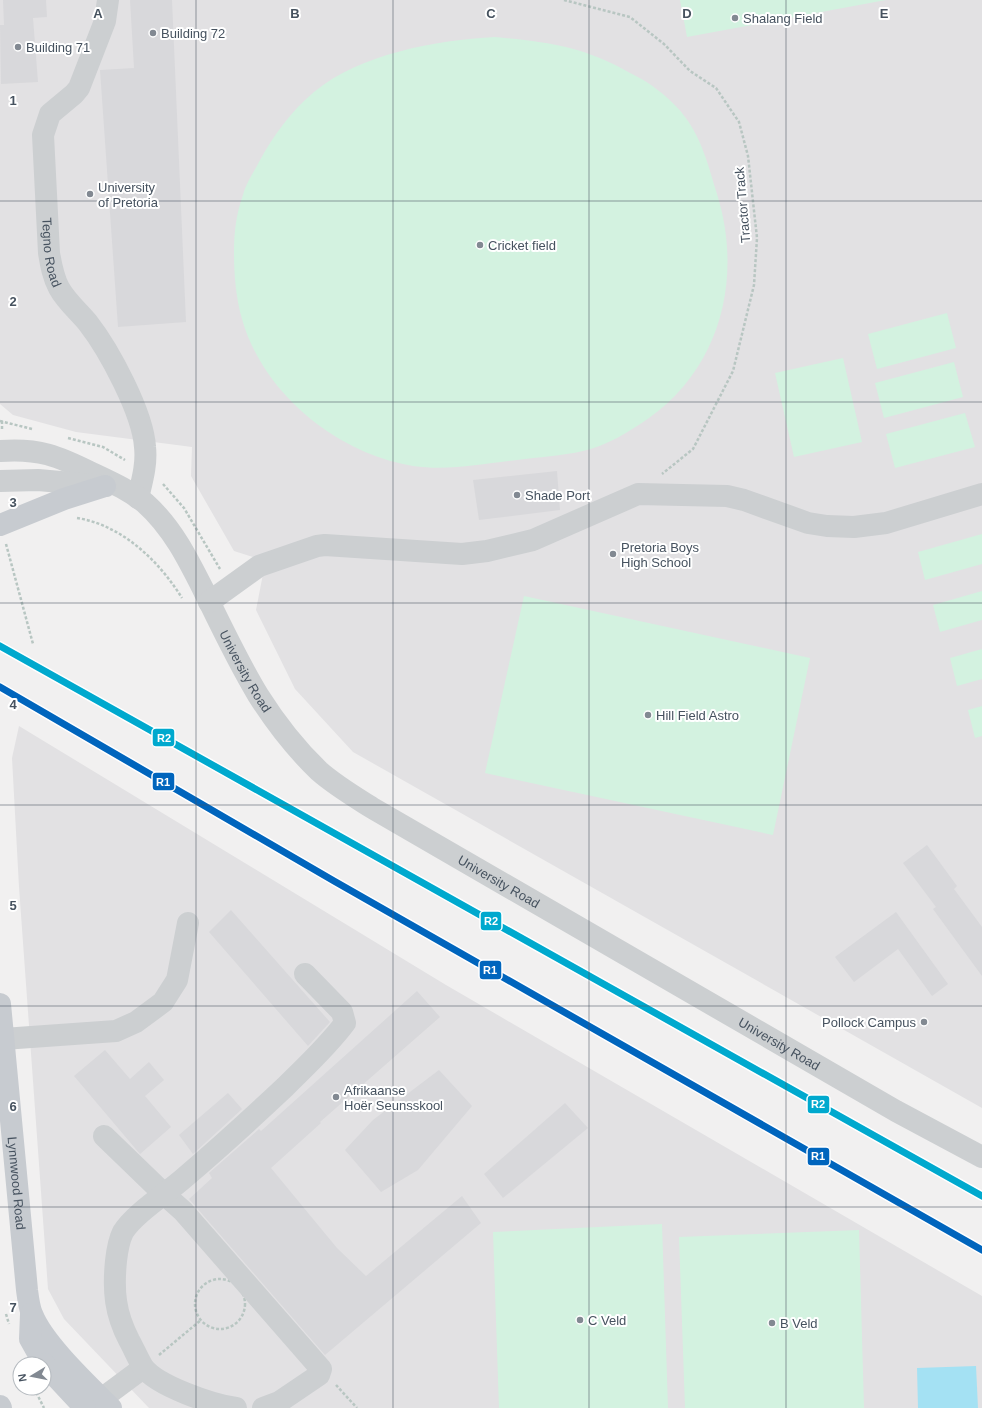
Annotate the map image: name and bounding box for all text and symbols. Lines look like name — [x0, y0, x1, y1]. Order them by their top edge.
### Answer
text: A — [93, 6, 103, 21]
text: B — [290, 6, 300, 21]
text: C — [486, 6, 496, 21]
text: D — [682, 6, 692, 21]
text: E — [880, 6, 889, 21]
place label: Shalang Field — [743, 11, 823, 26]
marker: Shalang Field — [730, 13, 740, 23]
place label: Building 72 — [161, 26, 225, 41]
marker: Building 72 — [148, 28, 158, 38]
place label: Building 71 — [26, 40, 90, 55]
marker: Building 71 — [13, 42, 23, 52]
text: 1 — [9, 93, 17, 108]
street label: Tractor Track — [732, 166, 753, 244]
place label: University of Pretoria — [98, 180, 159, 210]
marker: University of Pretoria — [85, 189, 95, 199]
street label: Tegno Road — [39, 217, 64, 290]
place label: Cricket field — [488, 238, 556, 253]
marker: Cricket field — [475, 240, 485, 250]
text: 2 — [9, 294, 17, 309]
place label: Shade Port — [525, 488, 590, 503]
marker: Shade Port — [512, 490, 522, 500]
text: 3 — [9, 495, 17, 510]
place label: Pretoria Boys High School — [621, 540, 700, 570]
marker: Pretoria Boys High School — [608, 549, 618, 559]
street label: University Road — [216, 628, 274, 715]
text: 4 — [9, 697, 17, 712]
place label: Hill Field Astro — [656, 708, 739, 723]
marker: Hill Field Astro — [643, 710, 653, 720]
line badge: R2 — [152, 728, 175, 747]
text: R2 — [157, 732, 171, 744]
line badge: R1 — [152, 772, 175, 791]
text: R1 — [156, 776, 170, 788]
street label: University Road — [455, 852, 542, 911]
text: 5 — [9, 898, 17, 913]
line badge: R2 — [480, 911, 502, 931]
text: R2 — [484, 915, 498, 927]
line badge: R1 — [479, 960, 502, 980]
text: R1 — [483, 964, 497, 976]
street label: University Road — [736, 1014, 823, 1073]
place label: Pollock Campus — [822, 1015, 916, 1030]
marker: Pollock Campus — [919, 1017, 929, 1027]
place label: Afrikaanse Hoër Seunsskool — [344, 1083, 443, 1113]
marker: Afrikaanse Hoër Seunsskool — [331, 1092, 341, 1102]
line badge: R2 — [807, 1095, 830, 1114]
text: R2 — [811, 1098, 825, 1110]
text: 6 — [9, 1099, 17, 1114]
street label: Lynnwood Road — [5, 1136, 28, 1231]
line badge: R1 — [807, 1147, 830, 1166]
text: R1 — [811, 1150, 825, 1162]
text: 7 — [9, 1300, 17, 1315]
place label: C Veld — [588, 1313, 626, 1328]
marker: C Veld — [575, 1315, 585, 1325]
place label: B Veld — [780, 1316, 818, 1331]
marker: B Veld — [767, 1318, 777, 1328]
north arrow — [12, 1356, 52, 1396]
text: N — [16, 1373, 29, 1383]

